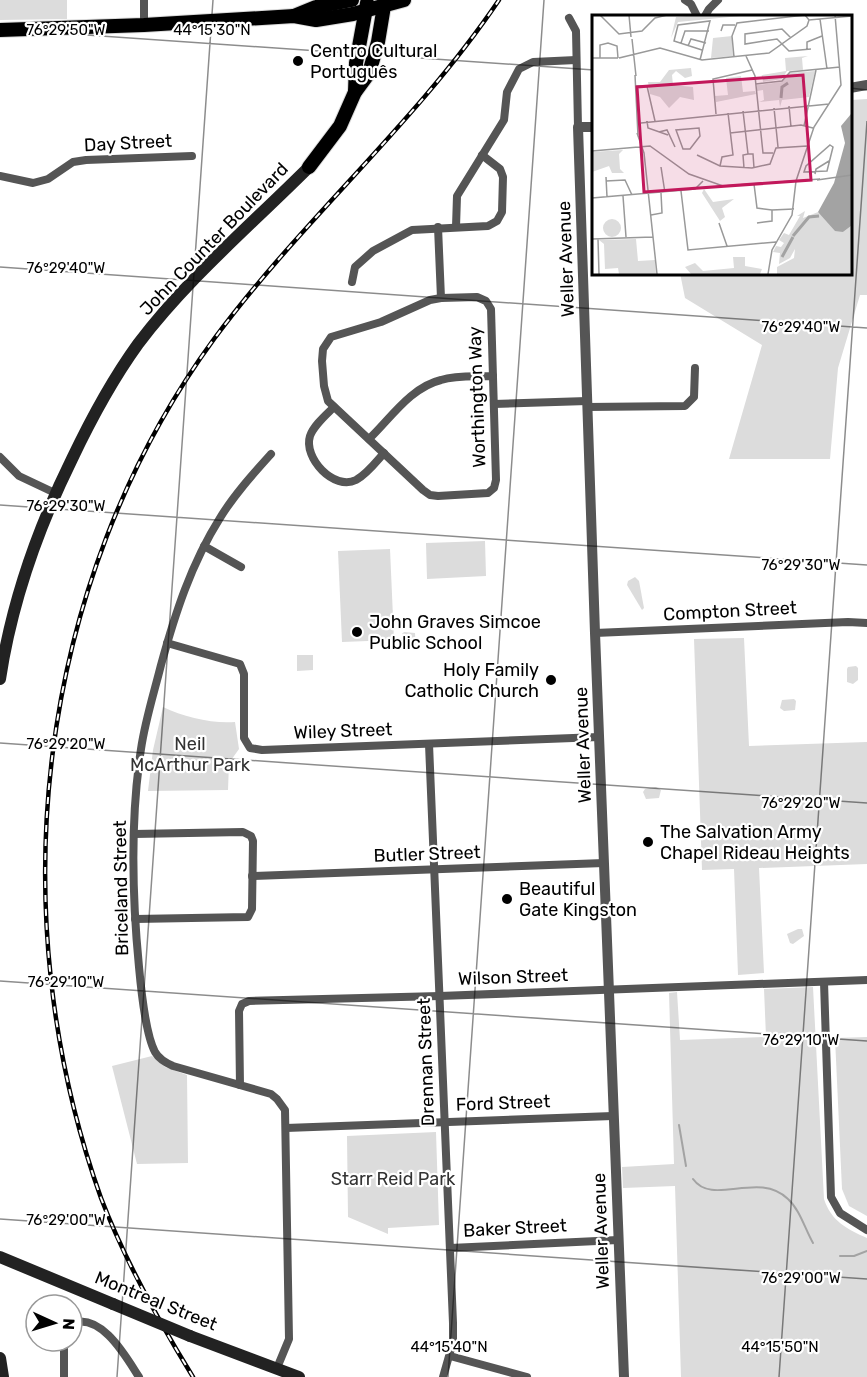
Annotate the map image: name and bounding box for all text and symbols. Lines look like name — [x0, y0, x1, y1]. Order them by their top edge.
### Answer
inset map — [592, 15, 852, 274]
text: 76°29'50"W — [26, 21, 106, 39]
text: 44°15'30"N — [173, 21, 251, 39]
place label: Centro Cultural Português — [310, 40, 437, 83]
marker: Centro Cultural Português — [291, 54, 305, 68]
street label: Day Street — [83, 130, 173, 156]
street label: John Counter Boulevard — [135, 158, 293, 320]
street label: Weller Avenue — [553, 200, 579, 318]
text: 76°29'40"W — [27, 259, 105, 277]
text: 76°29'40"W — [762, 318, 840, 336]
street label: Worthington Way — [464, 326, 490, 468]
text: 76°29'30"W — [26, 497, 106, 515]
text: 76°29'30"W — [761, 556, 841, 574]
street label: Compton Street — [663, 597, 797, 625]
place label: John Graves Simcoe Public School — [369, 611, 541, 654]
marker: John Graves Simcoe Public School — [350, 625, 364, 639]
place label: Holy Family Catholic Church — [404, 659, 539, 702]
marker: Holy Family Catholic Church — [544, 673, 558, 687]
street label: Weller Avenue — [570, 686, 596, 804]
street label: Wiley Street — [293, 718, 393, 744]
park label: Neil McArthur Park — [130, 733, 251, 776]
text: 76°29'20"W — [26, 735, 106, 753]
text: 76°29'20"W — [761, 794, 841, 812]
street label: Briceland Street — [109, 820, 133, 956]
place label: The Salvation Army Chapel Rideau Heights — [660, 821, 850, 864]
marker: The Salvation Army Chapel Rideau Heights — [641, 835, 655, 849]
street label: Butler Street — [373, 841, 481, 867]
place label: Beautiful Gate Kingston — [519, 878, 637, 921]
marker: Beautiful Gate Kingston — [500, 892, 514, 906]
street label: Wilson Street — [458, 964, 568, 990]
text: 76°29'10"W — [28, 973, 104, 991]
street label: Drennan Street — [413, 998, 439, 1126]
text: 76°29'10"W — [763, 1031, 839, 1049]
street label: Ford Street — [455, 1090, 551, 1116]
park label: Starr Reid Park — [331, 1168, 456, 1190]
street label: Weller Avenue — [588, 1172, 614, 1290]
text: 76°29'00"W — [26, 1211, 106, 1229]
street label: Baker Street — [463, 1214, 567, 1242]
street label: Montreal Street — [92, 1266, 220, 1336]
text: 76°29'00"W — [761, 1269, 841, 1287]
north arrow — [24, 1293, 84, 1353]
text: N — [59, 1318, 78, 1330]
text: 44°15'40"N — [410, 1338, 488, 1356]
text: 44°15'50"N — [741, 1338, 819, 1356]

